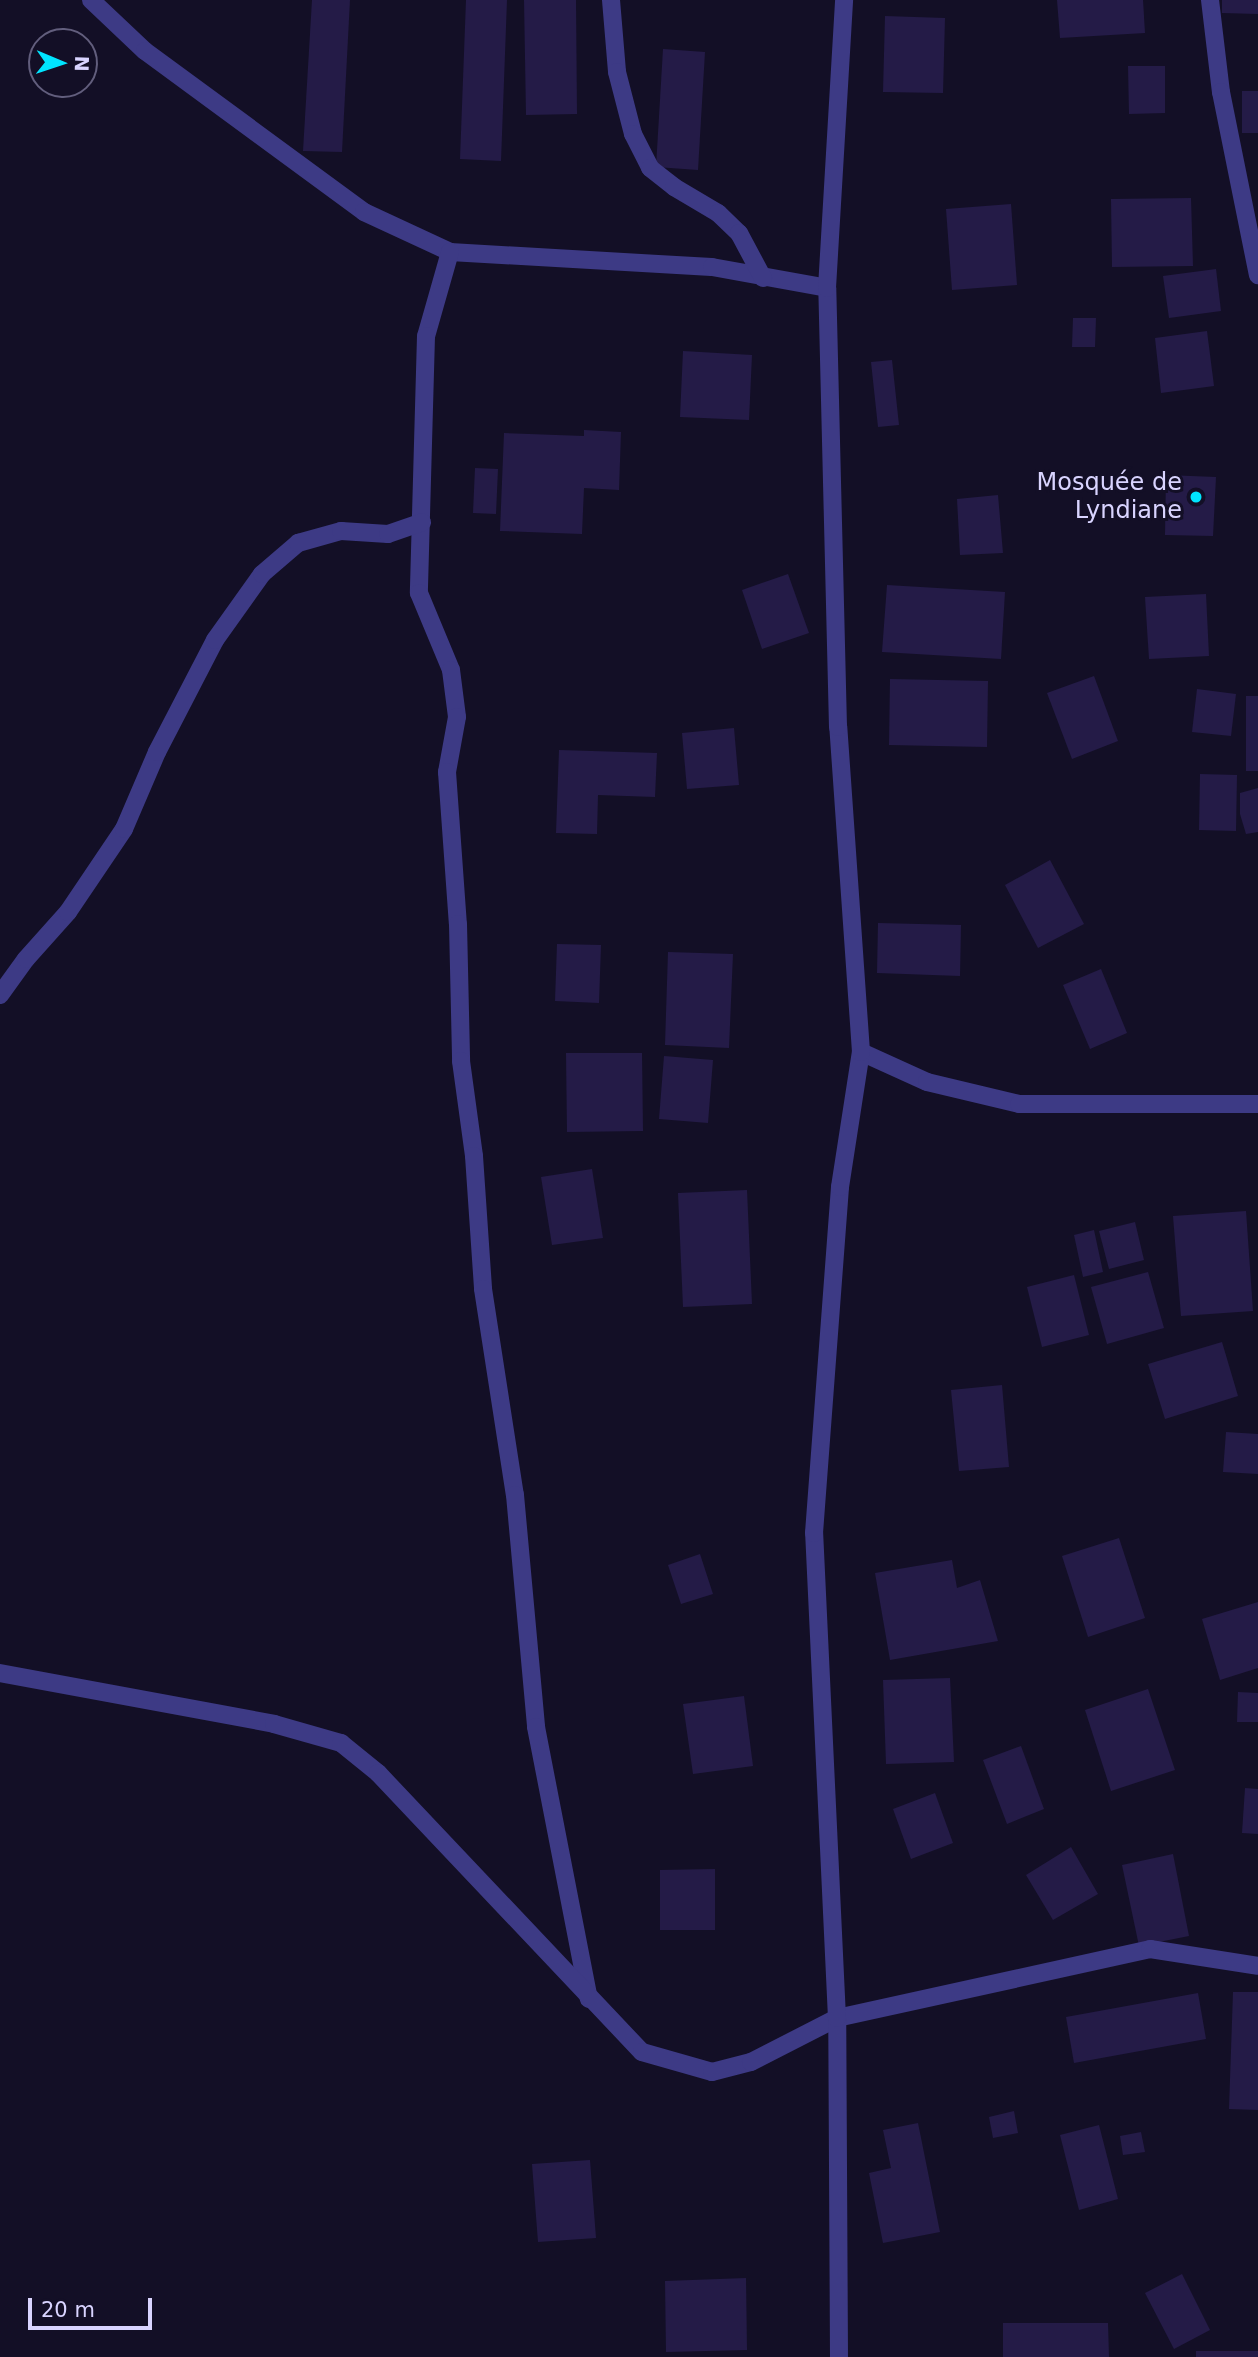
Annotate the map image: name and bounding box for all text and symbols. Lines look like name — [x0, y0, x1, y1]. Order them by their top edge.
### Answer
north arrow — [28, 28, 98, 98]
text: N — [71, 55, 93, 72]
place label: Mosquée de Lyndiane — [1036, 469, 1182, 525]
marker: Mosquée de Lyndiane — [1188, 489, 1204, 505]
scale bar — [32, 2284, 156, 2328]
text: 20 m — [41, 2298, 95, 2322]

